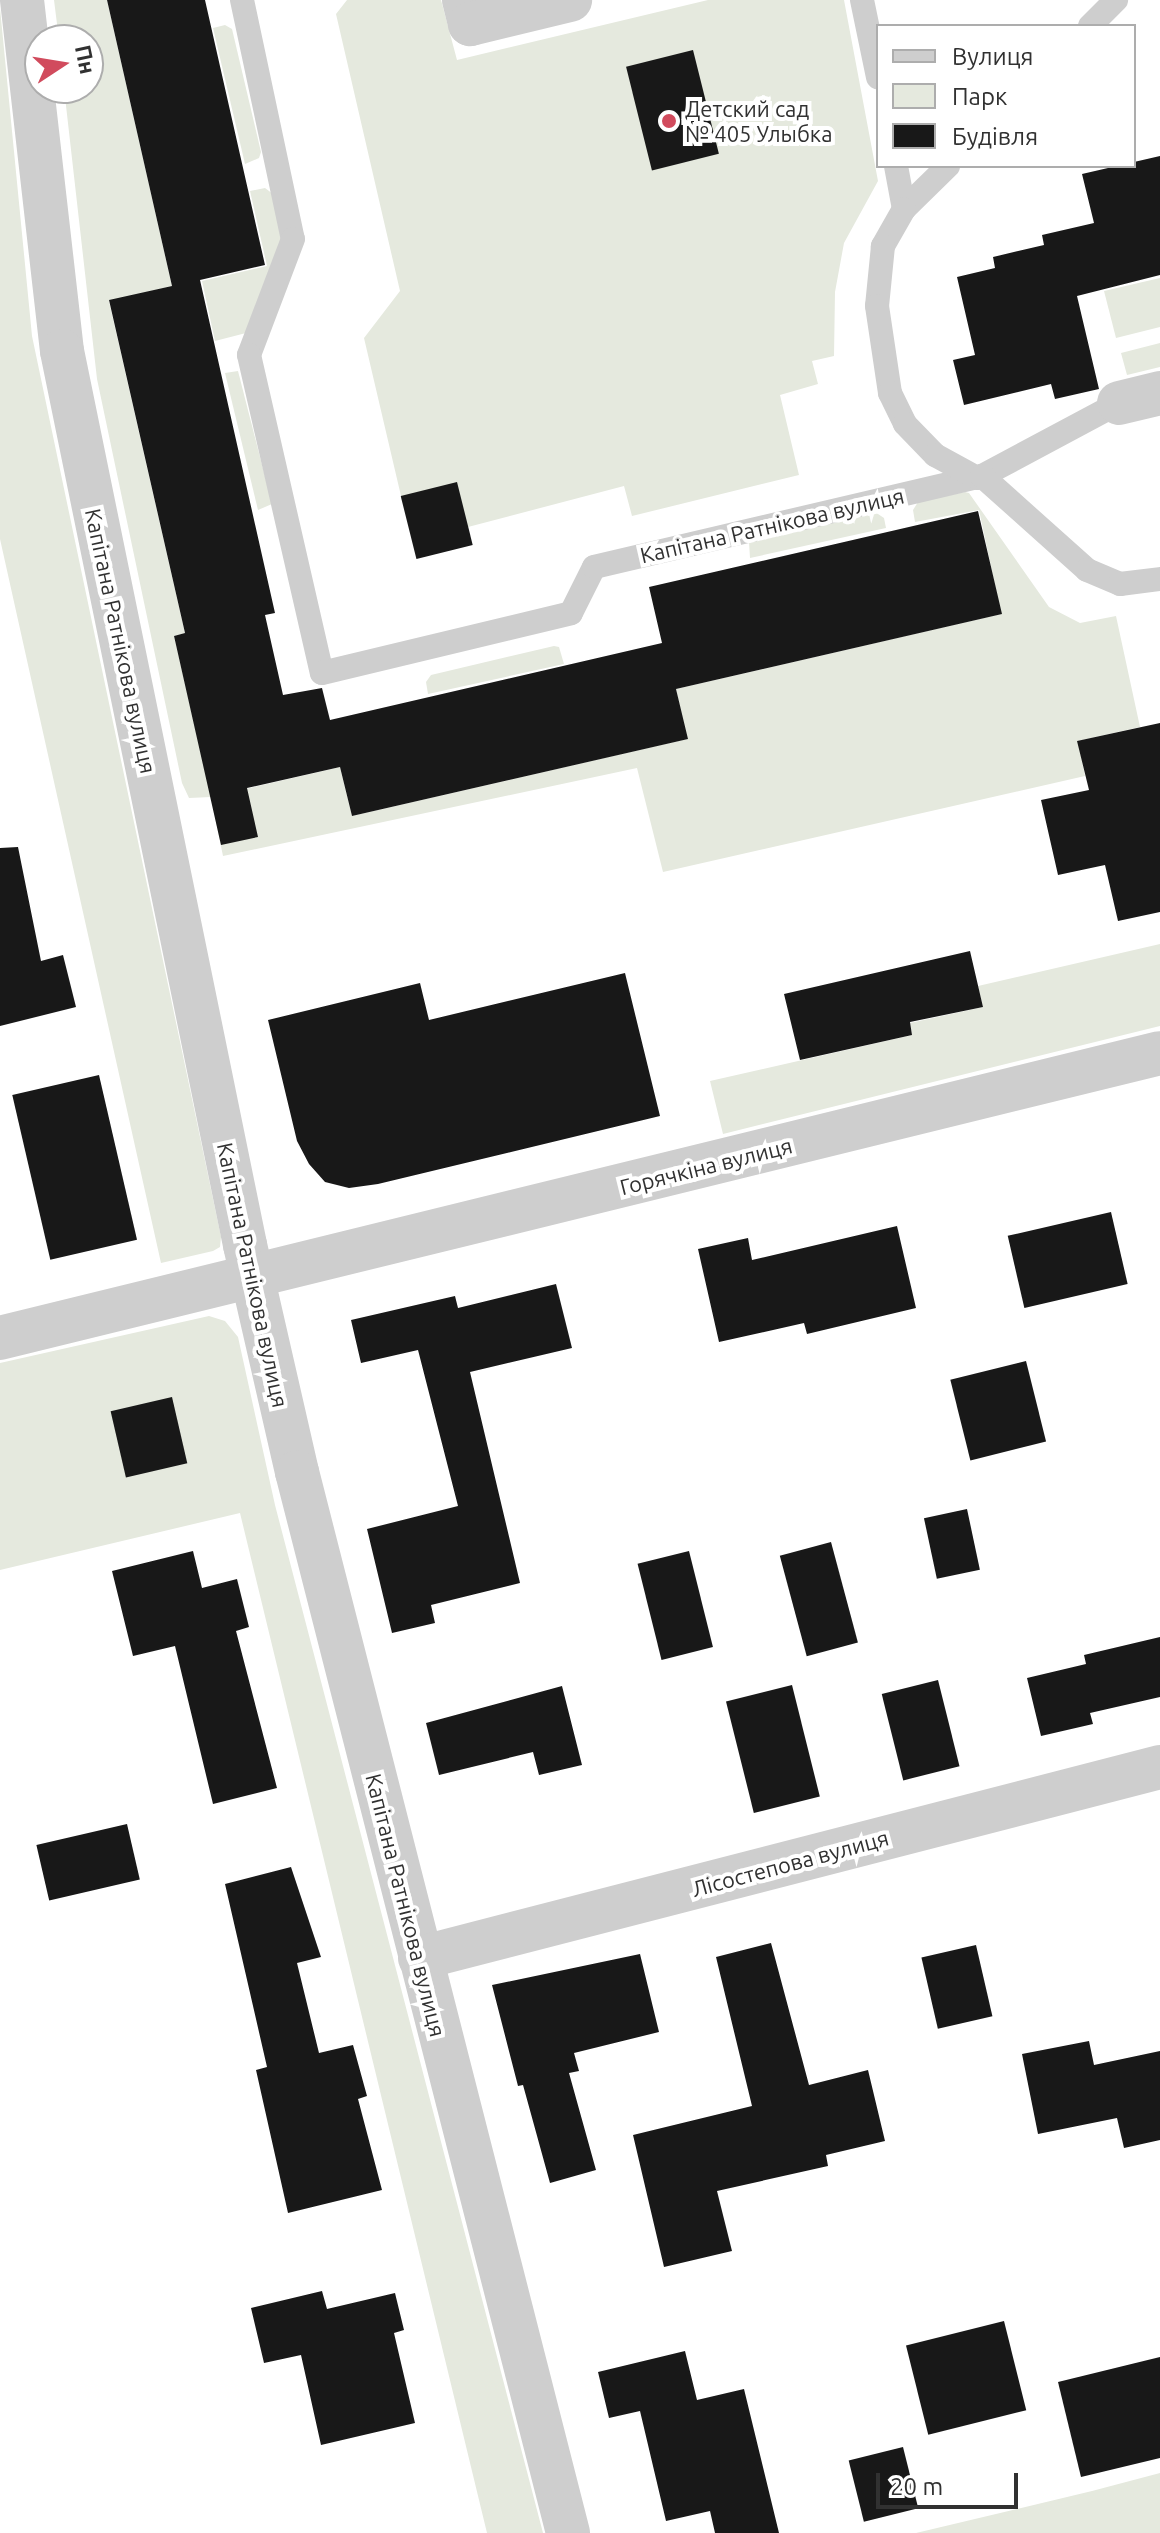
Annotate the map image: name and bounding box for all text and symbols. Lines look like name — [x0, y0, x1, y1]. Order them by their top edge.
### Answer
north arrow — [24, 24, 104, 104]
legend — [876, 24, 1136, 168]
text: Пн — [71, 43, 101, 76]
text: Вулиця — [952, 43, 1034, 70]
text: Парк — [952, 83, 1007, 110]
place label: Детский сад № 405 Улыбка — [685, 95, 832, 146]
marker: Детский сад № 405 Улыбка — [660, 112, 678, 130]
text: Будівля — [952, 123, 1038, 150]
street label: Капітана Ратнікова вулиця — [637, 482, 907, 568]
street label: Капітана Ратнікова вулиця — [80, 506, 162, 776]
street label: Горячкіна вулиця — [617, 1132, 795, 1200]
street label: Капітана Ратнікова вулиця — [212, 1140, 294, 1410]
street label: Капітана Ратнікова вулиця — [360, 1771, 452, 2039]
street label: Лісостепова вулиця — [689, 1824, 891, 1902]
scale bar — [880, 2457, 1022, 2507]
text: 20 m — [890, 2473, 943, 2500]

